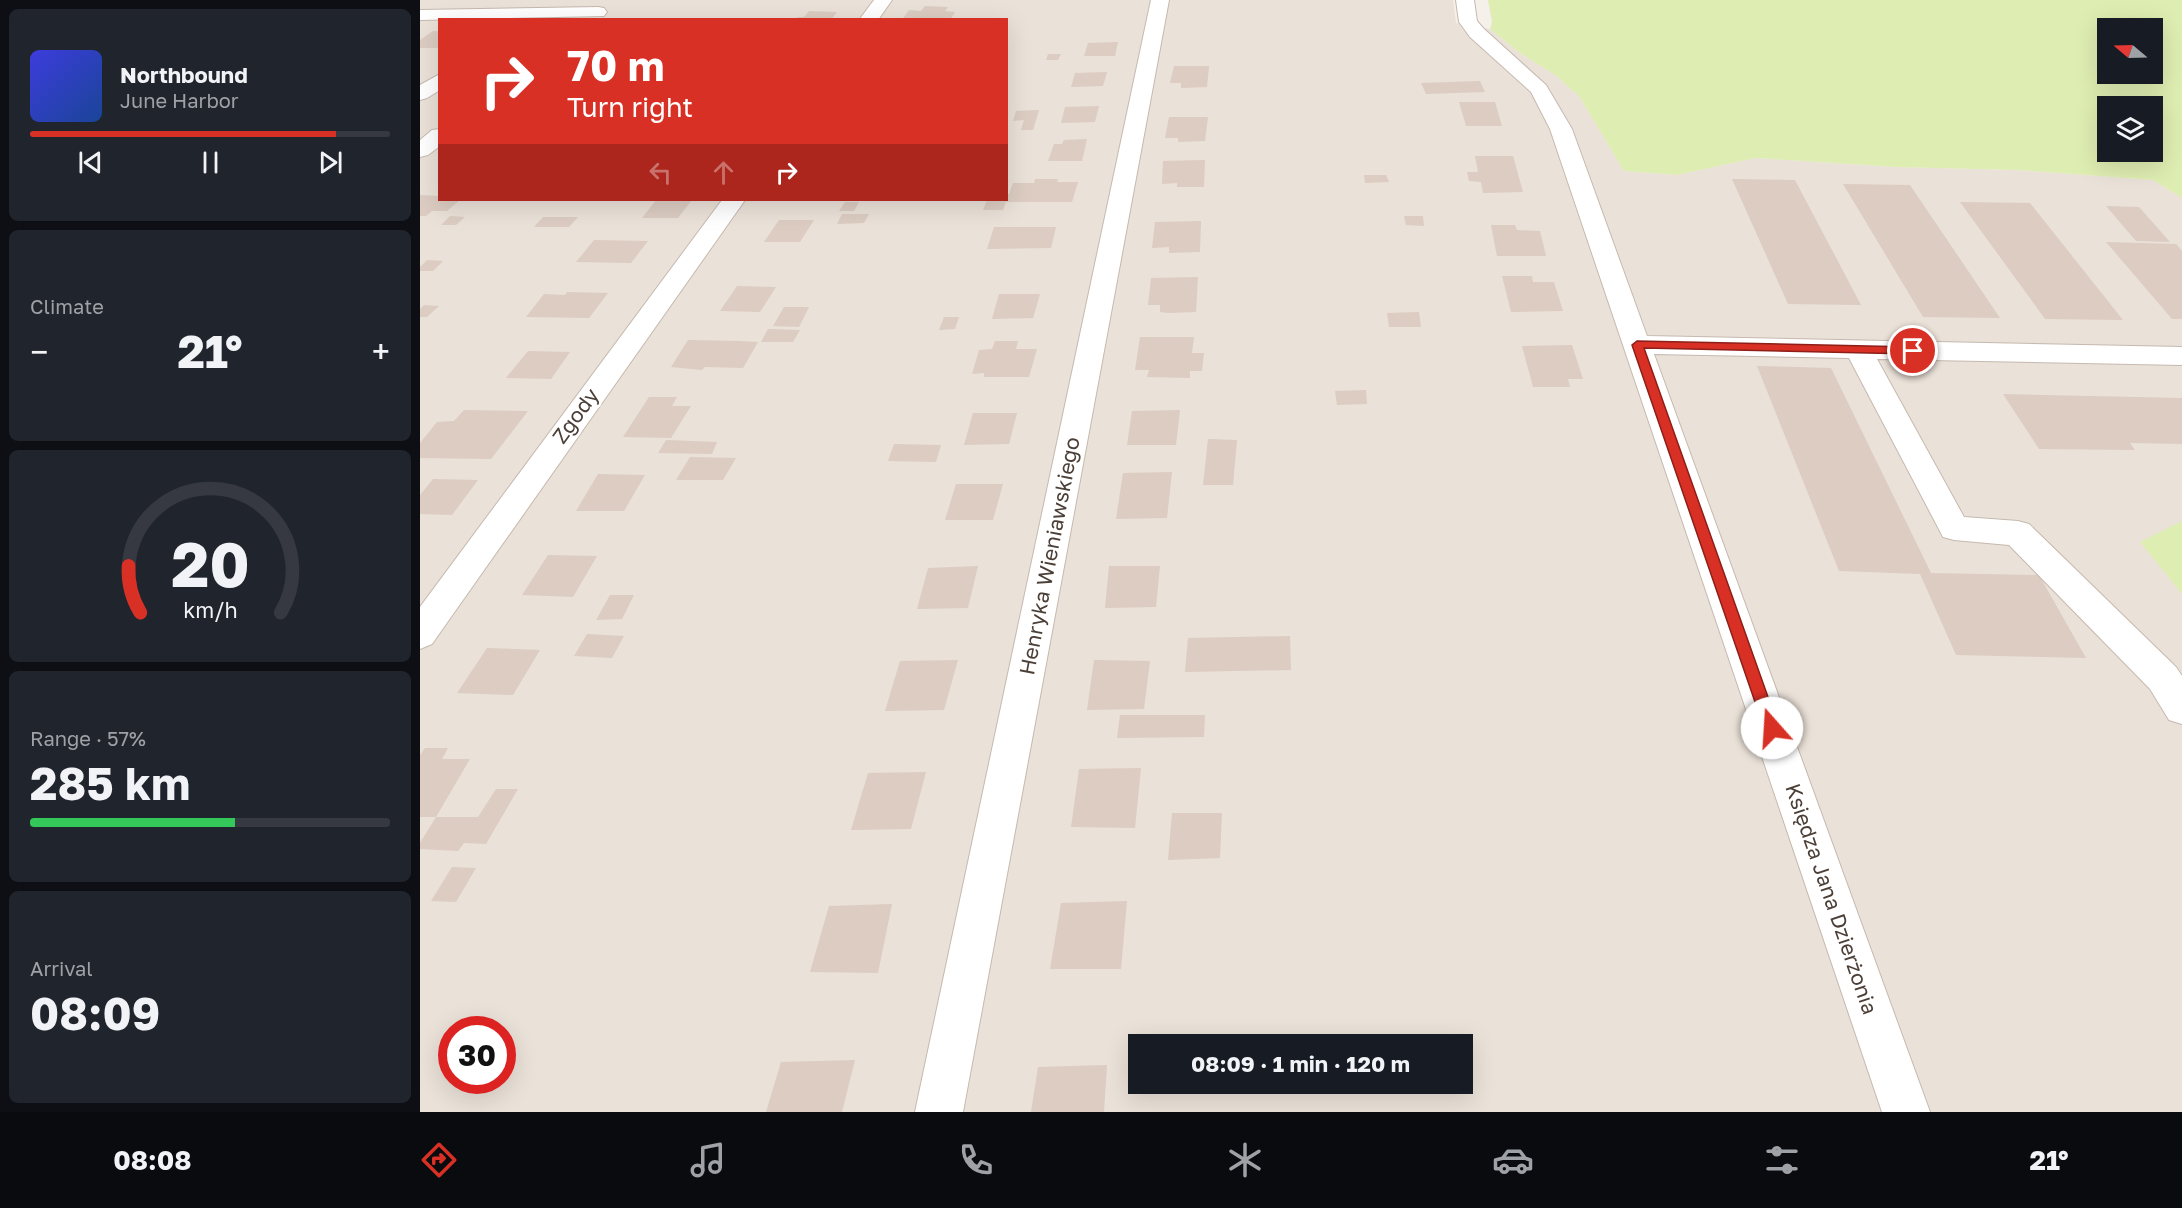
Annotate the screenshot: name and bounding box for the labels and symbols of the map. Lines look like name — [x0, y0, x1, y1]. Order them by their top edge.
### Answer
north arrow — [2097, 18, 2163, 84]
pin — [1887, 325, 1938, 376]
street label: Zgody — [546, 382, 604, 448]
street label: Henryka Wieniawskiego — [1013, 435, 1085, 677]
position arrow — [1740, 696, 1804, 760]
street label: Księdza Jana Dzierżonia — [1780, 780, 1884, 1018]
speed limit sign: 30 — [438, 1016, 516, 1094]

